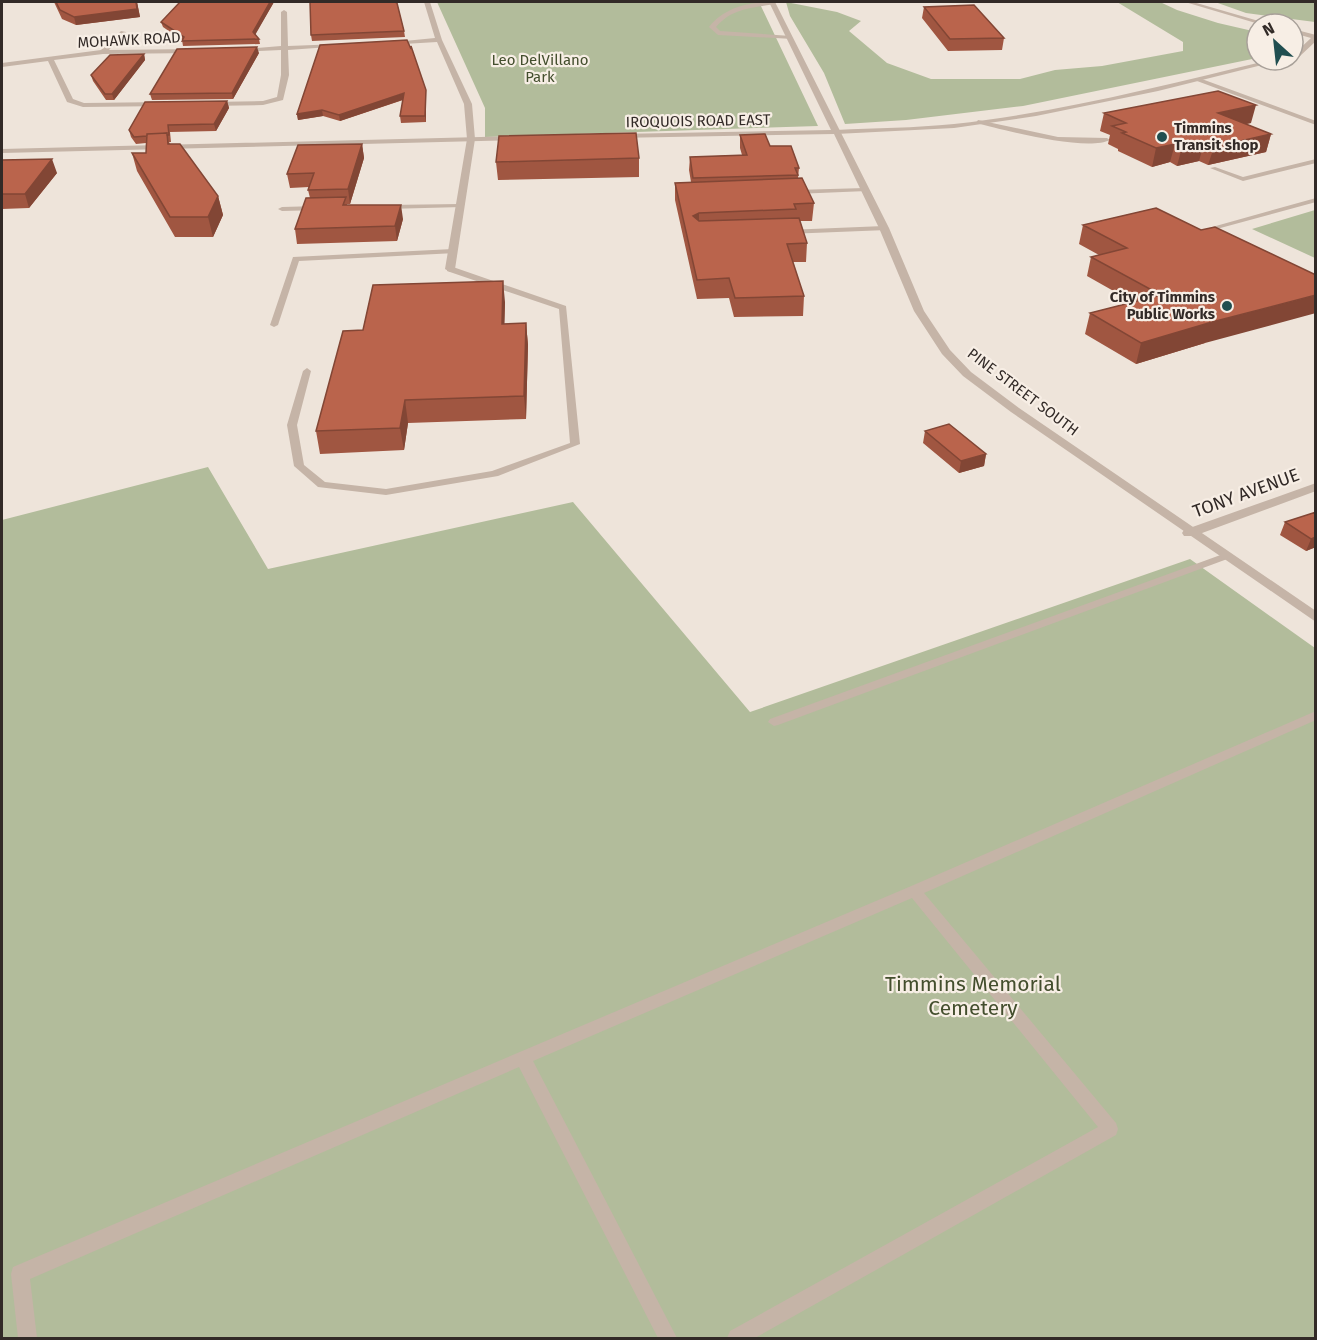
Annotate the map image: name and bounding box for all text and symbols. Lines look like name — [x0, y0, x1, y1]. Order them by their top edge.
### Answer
north arrow — [1245, 12, 1305, 72]
text: N — [1259, 18, 1277, 40]
street label: MOHAWK ROAD — [77, 28, 181, 52]
park label: Leo DelVillano Park — [491, 51, 589, 86]
street label: IROQUOIS ROAD EAST — [626, 111, 771, 131]
place label: Timmins Transit shop — [1174, 119, 1258, 154]
marker: Timmins Transit shop — [1155, 130, 1169, 144]
place label: City of Timmins Public Works — [1110, 288, 1215, 323]
marker: City of Timmins Public Works — [1220, 299, 1234, 313]
street label: PINE STREET SOUTH — [964, 344, 1082, 440]
street label: TONY AVENUE — [1190, 464, 1302, 522]
park label: Timmins Memorial Cemetery — [885, 971, 1061, 1021]

